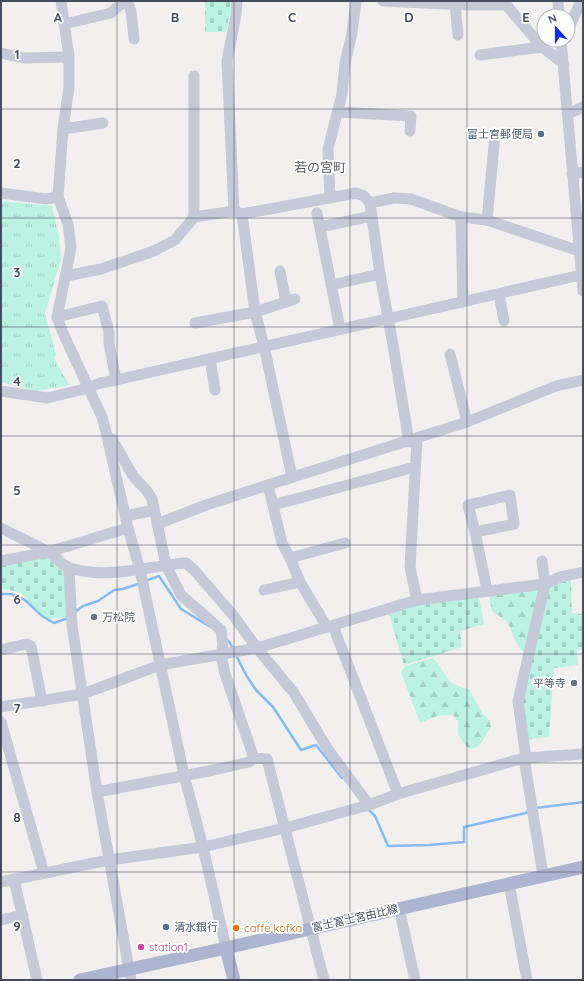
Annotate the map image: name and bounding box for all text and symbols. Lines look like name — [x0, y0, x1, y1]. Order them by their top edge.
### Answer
north arrow — [536, 8, 576, 48]
text: A — [54, 9, 63, 25]
text: B — [171, 9, 179, 25]
text: C — [288, 9, 296, 25]
text: D — [404, 9, 414, 25]
text: E — [522, 9, 530, 25]
text: N — [546, 11, 559, 27]
text: 1 — [14, 46, 20, 62]
place label: 富士宮郵便局 — [467, 127, 533, 141]
marker: 富士宮郵便局 — [536, 129, 546, 139]
text: 2 — [13, 155, 21, 171]
district label: 若の宮町 — [294, 159, 346, 175]
text: 3 — [14, 264, 21, 280]
text: 4 — [13, 373, 21, 389]
text: 5 — [13, 482, 21, 498]
text: 6 — [13, 591, 21, 607]
place label: 万松院 — [102, 610, 135, 624]
marker: 万松院 — [89, 612, 99, 622]
place label: 平等寺 — [533, 676, 566, 690]
marker: 平等寺 — [569, 678, 579, 688]
text: 7 — [13, 700, 21, 716]
text: 8 — [13, 809, 21, 825]
street label: 富士富士宮由比線 — [311, 901, 399, 935]
text: 9 — [13, 918, 21, 934]
place label: 清水銀行 — [174, 920, 218, 934]
place label: caffe kofka — [244, 921, 302, 935]
marker: 清水銀行 — [161, 922, 171, 932]
marker: caffe kofka — [231, 923, 241, 933]
place label: station1 — [149, 940, 188, 954]
marker: station1 — [136, 942, 146, 952]

